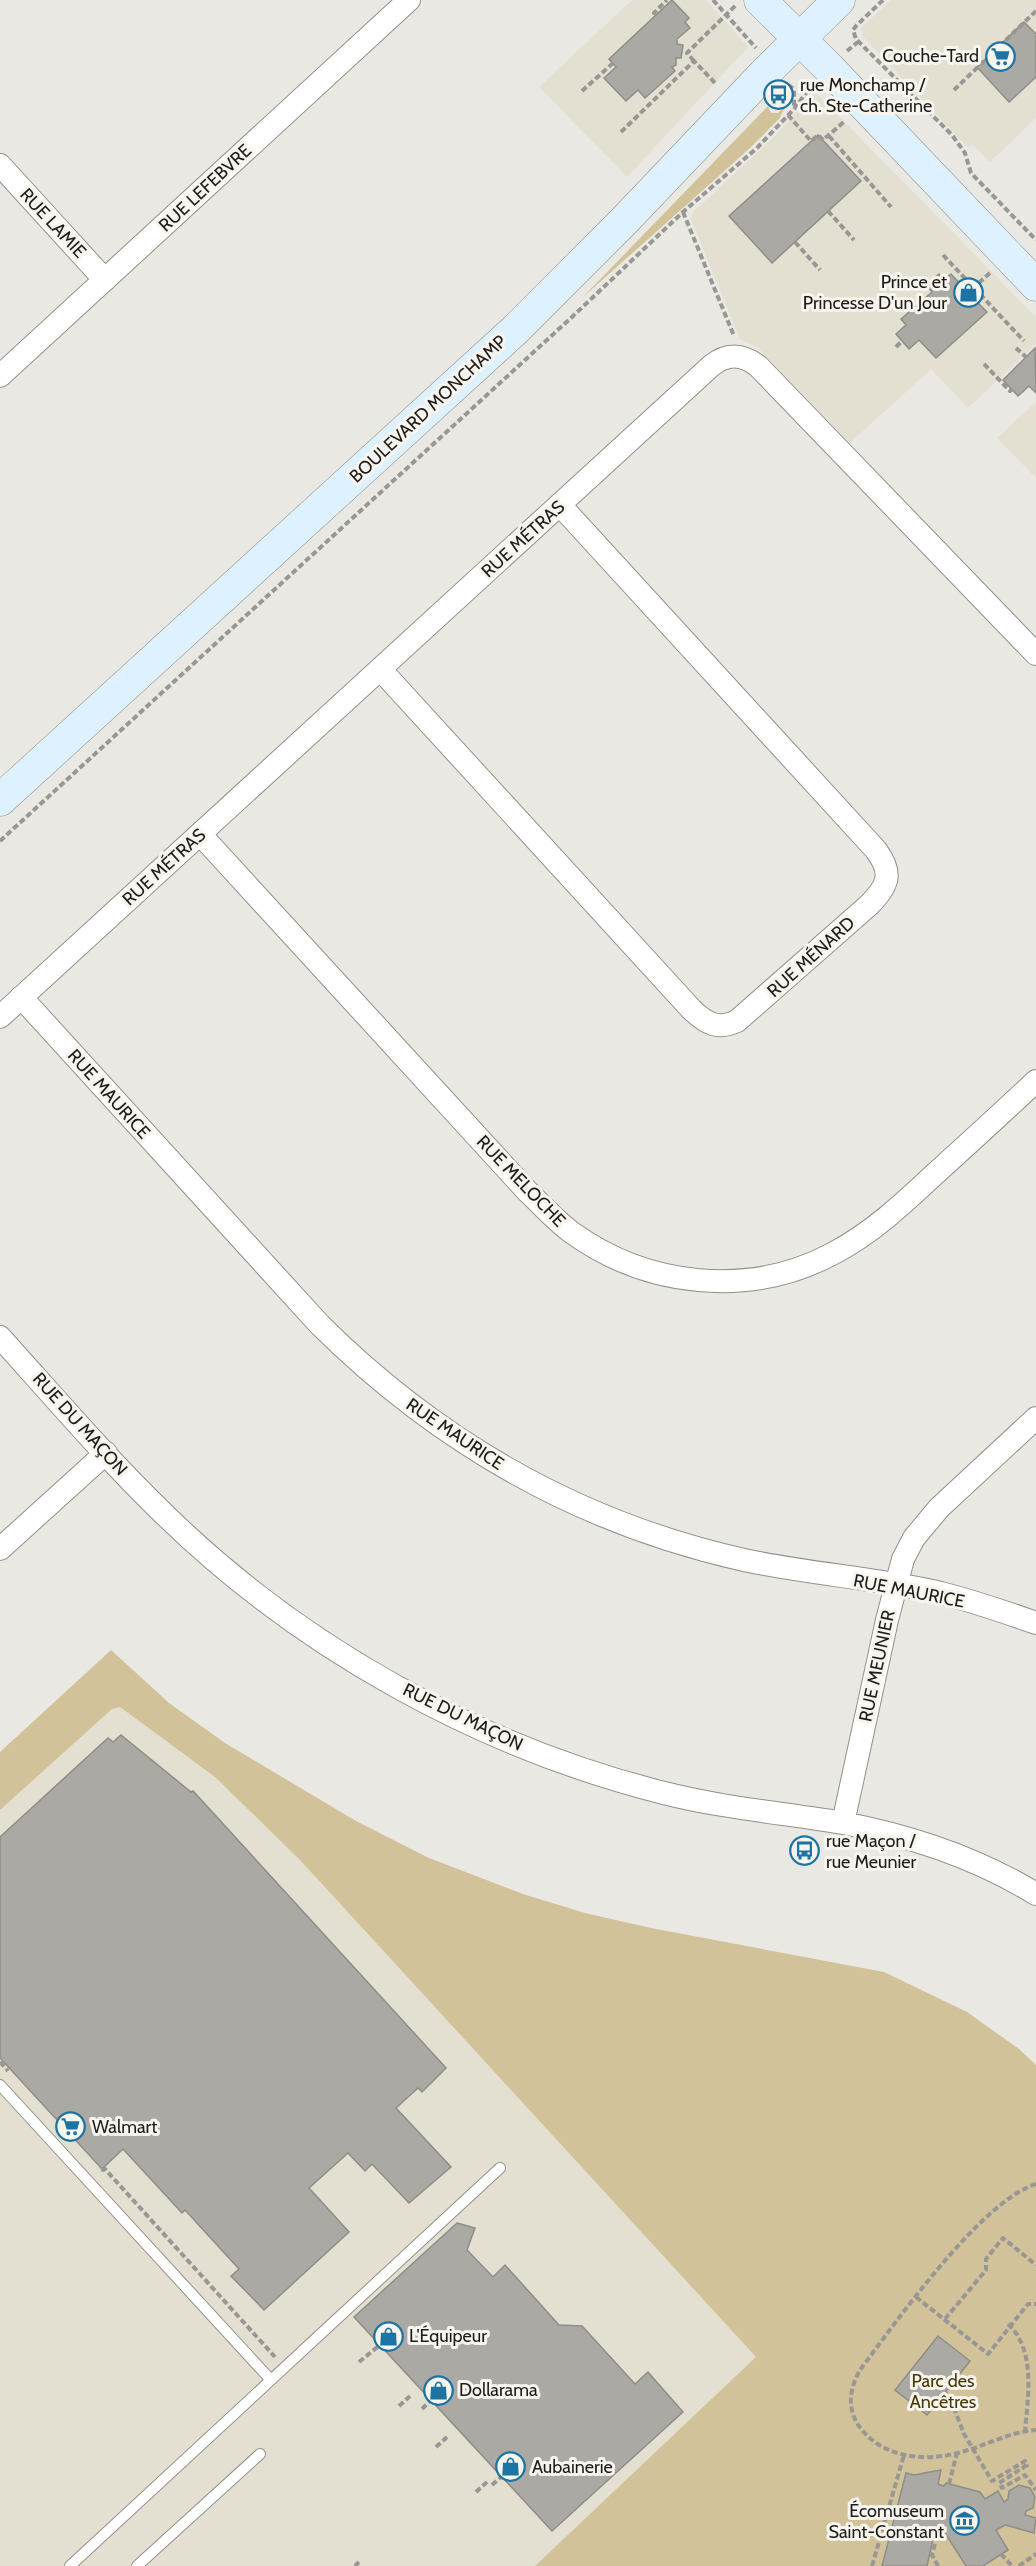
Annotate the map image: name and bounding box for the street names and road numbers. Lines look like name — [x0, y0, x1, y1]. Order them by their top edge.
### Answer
street label: RUE LEFEBVRE — [154, 140, 256, 236]
street label: RUE LAMIE — [15, 184, 91, 262]
street label: BOULEVARD MONCHAMP — [345, 331, 511, 487]
street label: RUE MÉTRAS — [477, 496, 569, 582]
street label: RUE MÉTRAS — [118, 824, 210, 910]
street label: RUE MÉNARD — [763, 912, 859, 1002]
street label: RUE MAURICE — [63, 1045, 155, 1143]
street label: RUE MELOCHE — [472, 1131, 570, 1231]
street label: RUE DU MAÇON — [28, 1368, 132, 1480]
street label: RUE MAURICE — [402, 1393, 508, 1475]
street label: RUE MAURICE — [852, 1569, 967, 1613]
street label: RUE MEUNIER — [854, 1608, 900, 1724]
street label: RUE DU MAÇON — [399, 1678, 527, 1756]

